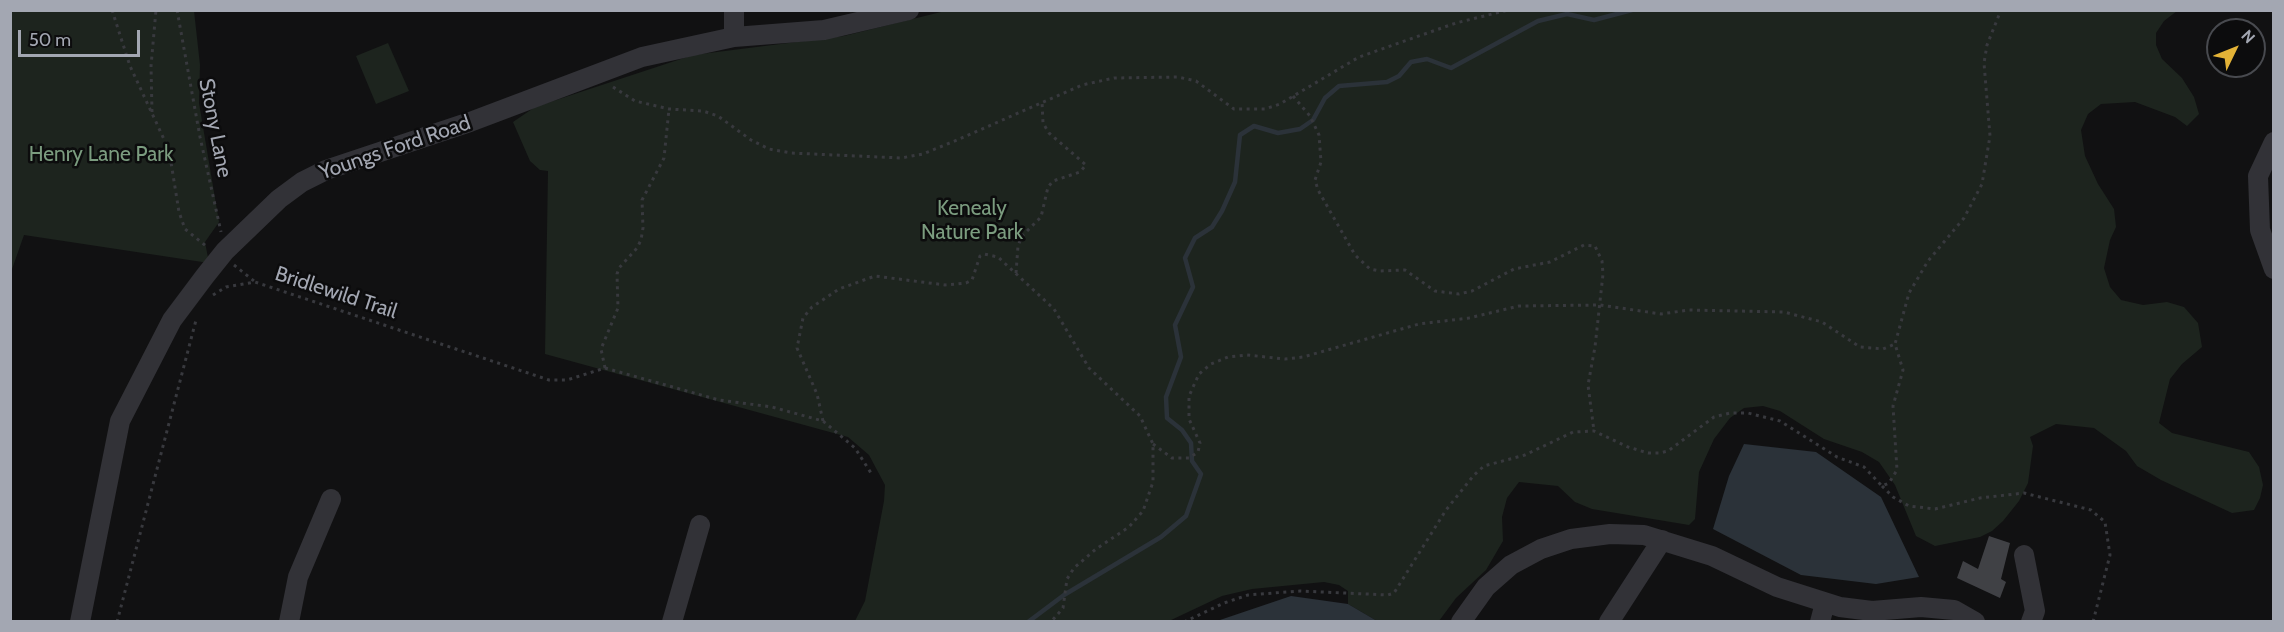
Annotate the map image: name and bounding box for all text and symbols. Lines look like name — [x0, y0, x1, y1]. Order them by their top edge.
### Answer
scale bar — [21, 18, 142, 56]
north arrow — [2206, 18, 2266, 78]
text: N — [2237, 26, 2259, 47]
text: 50 m — [29, 29, 71, 51]
street label: Stony Lane — [193, 76, 237, 180]
street label: Youngs Ford Road — [316, 110, 474, 186]
park label: Henry Lane Park — [29, 142, 173, 168]
park label: Kenealy Nature Park — [921, 196, 1023, 246]
street label: Bridlewild Trail — [272, 261, 400, 325]

